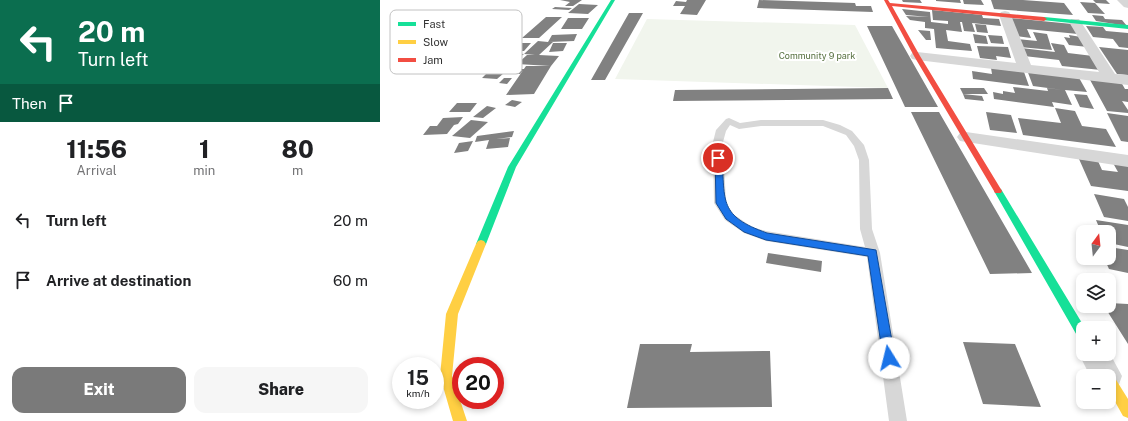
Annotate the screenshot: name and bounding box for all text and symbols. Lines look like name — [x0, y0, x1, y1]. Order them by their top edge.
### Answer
legend — [390, 10, 522, 74]
text: 20 m — [78, 15, 145, 48]
icon: left — [12, 16, 64, 68]
text: Fast — [423, 18, 445, 30]
text: Slow — [423, 36, 449, 48]
text: Turn left — [78, 49, 148, 70]
park label: Community 9 park — [779, 50, 855, 61]
text: Jam — [423, 54, 443, 66]
icon: arrive — [55, 92, 77, 114]
text: Then — [12, 95, 47, 112]
text: 11:56 — [66, 135, 127, 163]
text: 1 — [199, 135, 210, 163]
text: 80 — [282, 135, 314, 163]
pin — [701, 141, 735, 175]
icon: arrive — [707, 147, 729, 169]
text: Arrival — [77, 163, 117, 178]
text: min — [193, 163, 215, 178]
text: m — [292, 163, 303, 178]
icon: left — [12, 209, 34, 231]
text: Turn left — [46, 212, 107, 229]
text: 20 m — [333, 212, 368, 229]
north arrow — [1076, 225, 1116, 265]
map controls — [1076, 225, 1116, 409]
icon: arrive — [12, 269, 34, 291]
text: Arrive at destination — [46, 272, 191, 289]
text: 60 m — [333, 272, 368, 289]
button: layers — [1076, 273, 1116, 313]
button: + — [1076, 321, 1116, 361]
position arrow — [868, 337, 910, 379]
speed limit sign: 20 — [452, 357, 504, 409]
text: 15 — [407, 366, 429, 390]
button: Exit — [12, 367, 186, 413]
button: Share — [194, 367, 368, 413]
button: − — [1076, 369, 1116, 409]
text: km/h — [406, 387, 430, 399]

